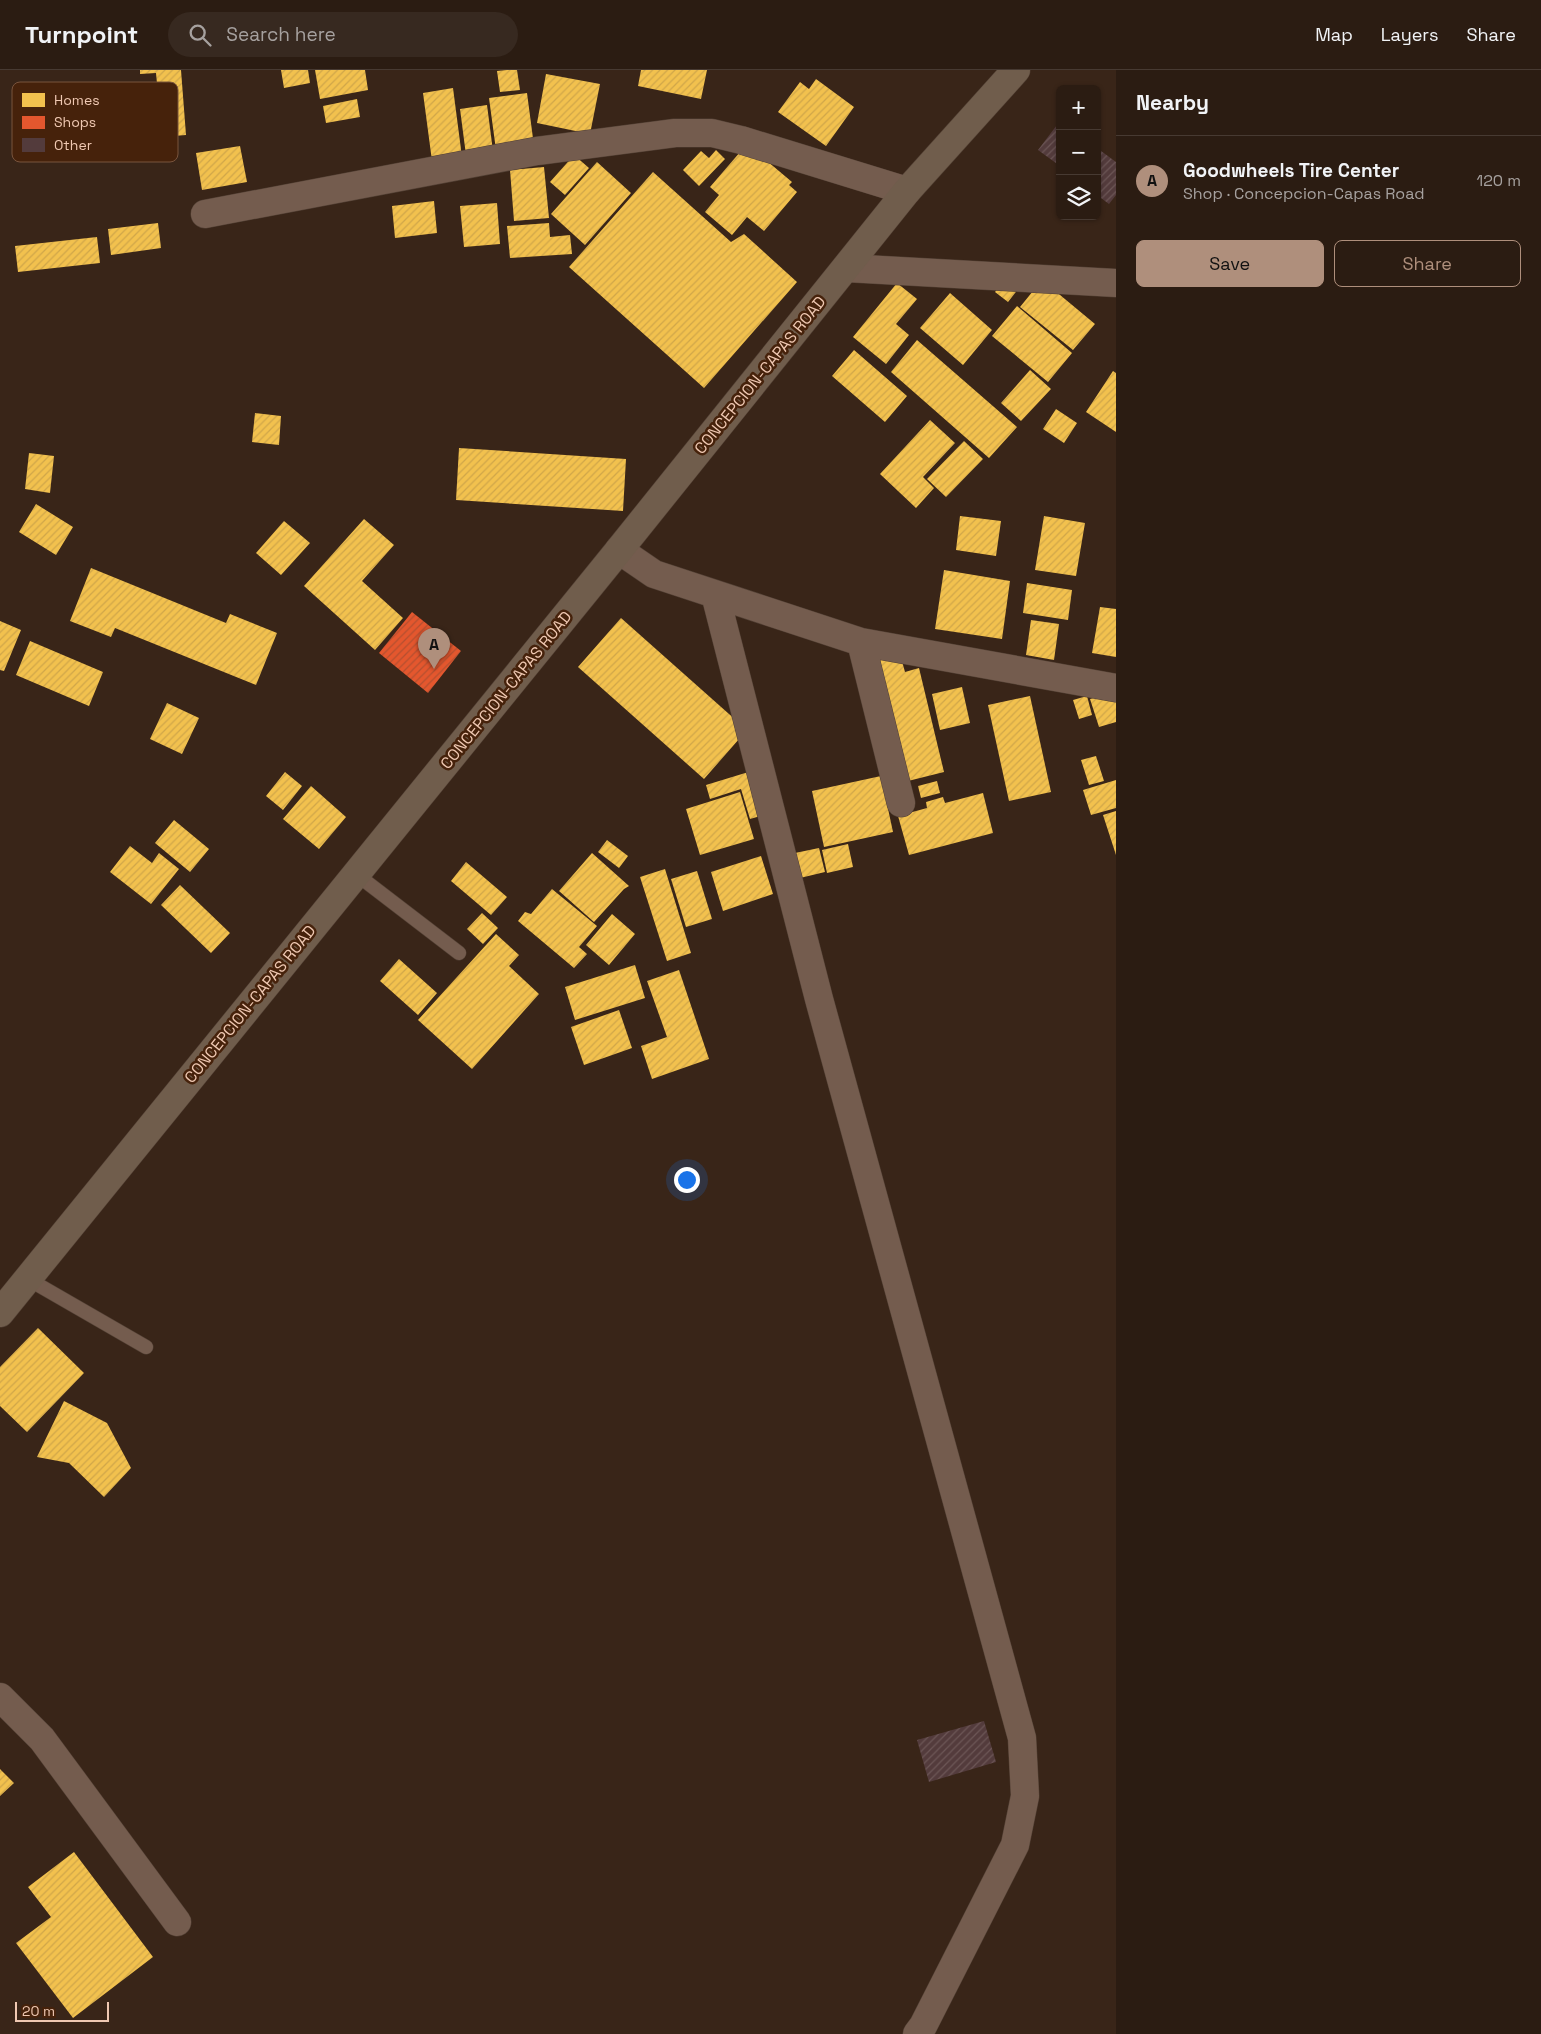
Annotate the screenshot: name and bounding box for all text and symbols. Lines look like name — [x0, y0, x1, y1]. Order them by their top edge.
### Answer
search box — [168, 12, 518, 57]
text: Turnpoint — [25, 19, 138, 50]
icon: search — [186, 21, 214, 49]
text: Search here — [226, 22, 336, 47]
text: Map — [1315, 23, 1353, 46]
text: Layers — [1381, 23, 1438, 46]
text: Share — [1466, 23, 1516, 46]
legend — [12, 82, 178, 162]
map controls — [1056, 85, 1101, 220]
button: + — [1056, 85, 1101, 130]
text: Nearby — [1136, 89, 1209, 116]
text: Homes — [54, 91, 100, 109]
text: Shops — [54, 113, 96, 131]
button: − — [1056, 130, 1101, 175]
text: Other — [54, 136, 92, 154]
text: Goodwheels Tire Center — [1183, 158, 1399, 183]
text: A — [1147, 170, 1157, 191]
text: 120 m — [1477, 170, 1521, 191]
button: layers — [1056, 175, 1101, 220]
text: Shop · Concepcion-Capas Road — [1183, 183, 1425, 204]
button: Save — [1136, 240, 1324, 287]
button: Share — [1334, 240, 1521, 287]
street label: CONCEPCION-CAPAS ROAD — [690, 292, 830, 458]
street label: CONCEPCION-CAPAS ROAD — [436, 607, 576, 773]
pin: A — [418, 628, 450, 669]
street label: CONCEPCION-CAPAS ROAD — [180, 921, 320, 1087]
your location — [674, 1167, 700, 1193]
scale bar — [15, 1999, 109, 2022]
text: 20 m — [22, 2002, 55, 2020]

